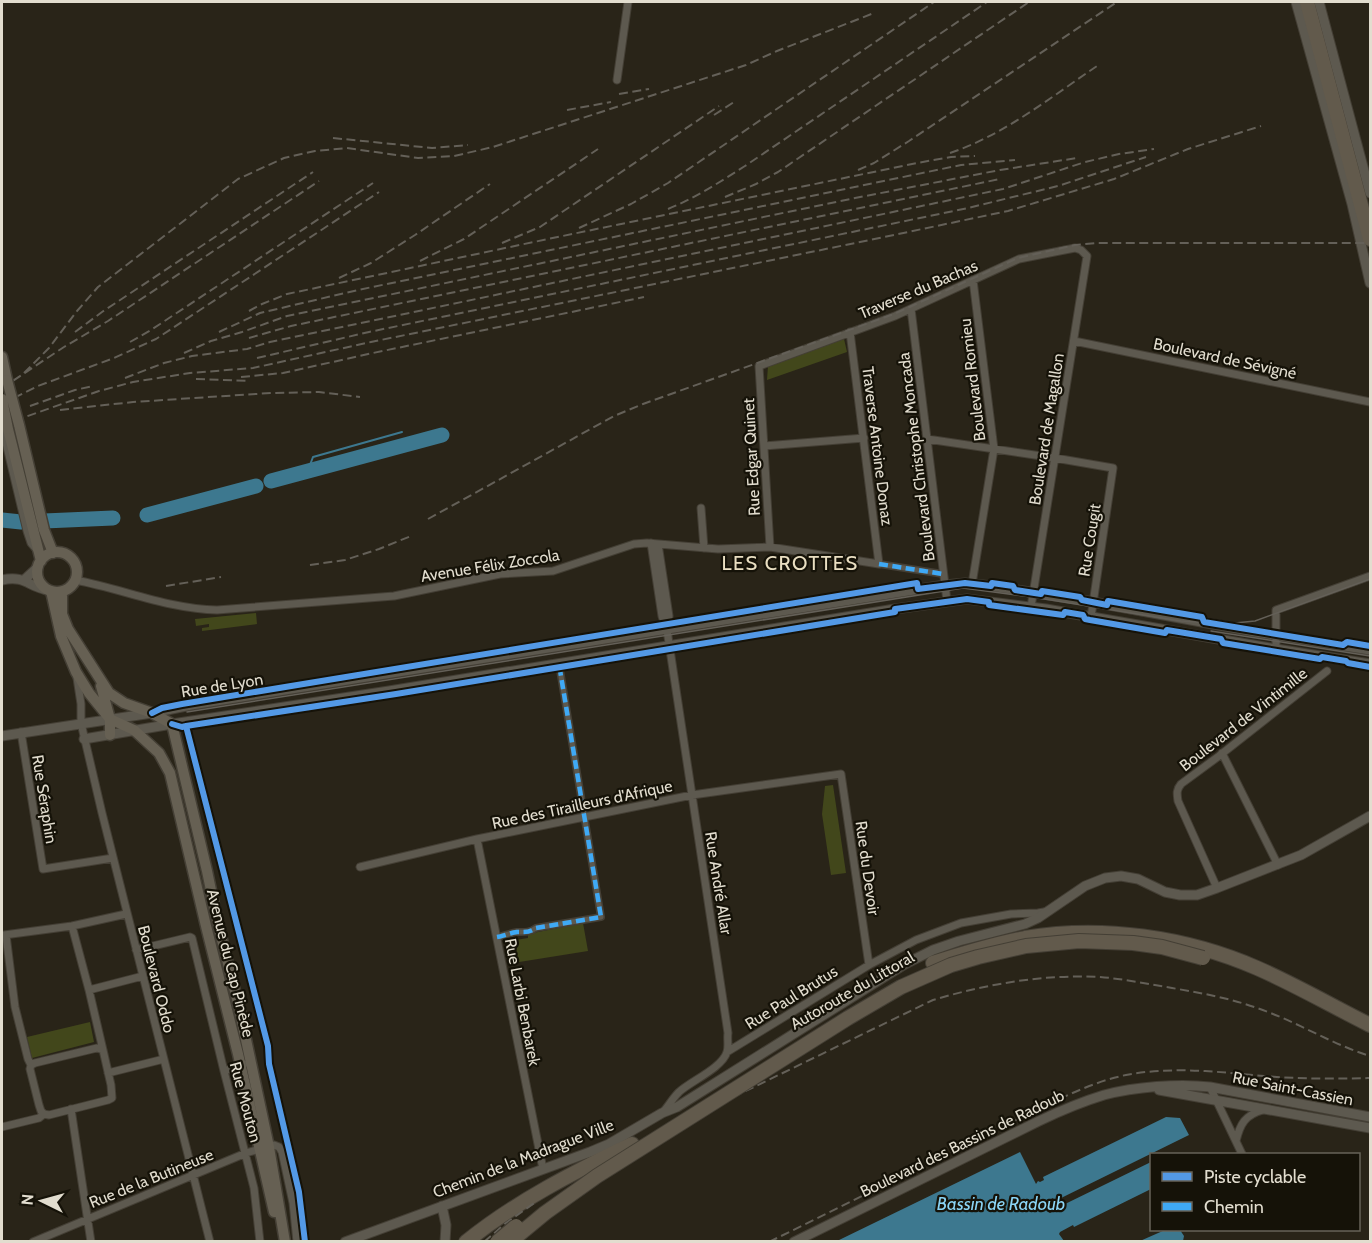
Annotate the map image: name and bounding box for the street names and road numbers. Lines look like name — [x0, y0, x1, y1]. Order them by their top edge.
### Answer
street label: Traverse du Bachas — [856, 256, 981, 323]
street label: Boulevard Romieu — [956, 317, 989, 442]
street label: Boulevard de Sévigné — [1152, 334, 1298, 383]
street label: Boulevard Christophe Moncada — [894, 351, 939, 563]
street label: Boulevard de Magallon — [1025, 352, 1068, 506]
street label: Traverse Antoine Donaz — [858, 365, 897, 527]
street label: Rue Edgar Quinet — [739, 397, 764, 516]
street label: Rue Cougit — [1074, 502, 1105, 578]
street label: Avenue Félix Zoccola — [419, 545, 561, 586]
street label: Boulevard de Vintimille — [1176, 664, 1311, 775]
street label: Rue de Lyon — [180, 670, 264, 701]
street label: Rue Séraphin — [28, 753, 61, 845]
street label: Rue des Tirailleurs d'Afrique — [490, 776, 674, 833]
street label: Rue du Devoir — [851, 820, 884, 917]
street label: Rue André Allar — [701, 830, 736, 937]
street label: Avenue du Cap Pinède — [203, 887, 258, 1039]
street label: Boulevard Oddo — [134, 923, 179, 1035]
street label: Rue Larbi Benbarek — [501, 937, 544, 1068]
street label: Autoroute du Littoral — [787, 947, 918, 1034]
street label: Rue Paul Brutus — [742, 961, 841, 1033]
street label: Rue Mouton — [226, 1060, 265, 1145]
street label: Rue Saint-Cassien — [1231, 1067, 1355, 1109]
street label: Boulevard des Bassins de Radoub — [857, 1086, 1067, 1201]
street label: Chemin de la Madrague Ville — [430, 1115, 616, 1202]
street label: Rue de la Butineuse — [86, 1145, 216, 1212]

